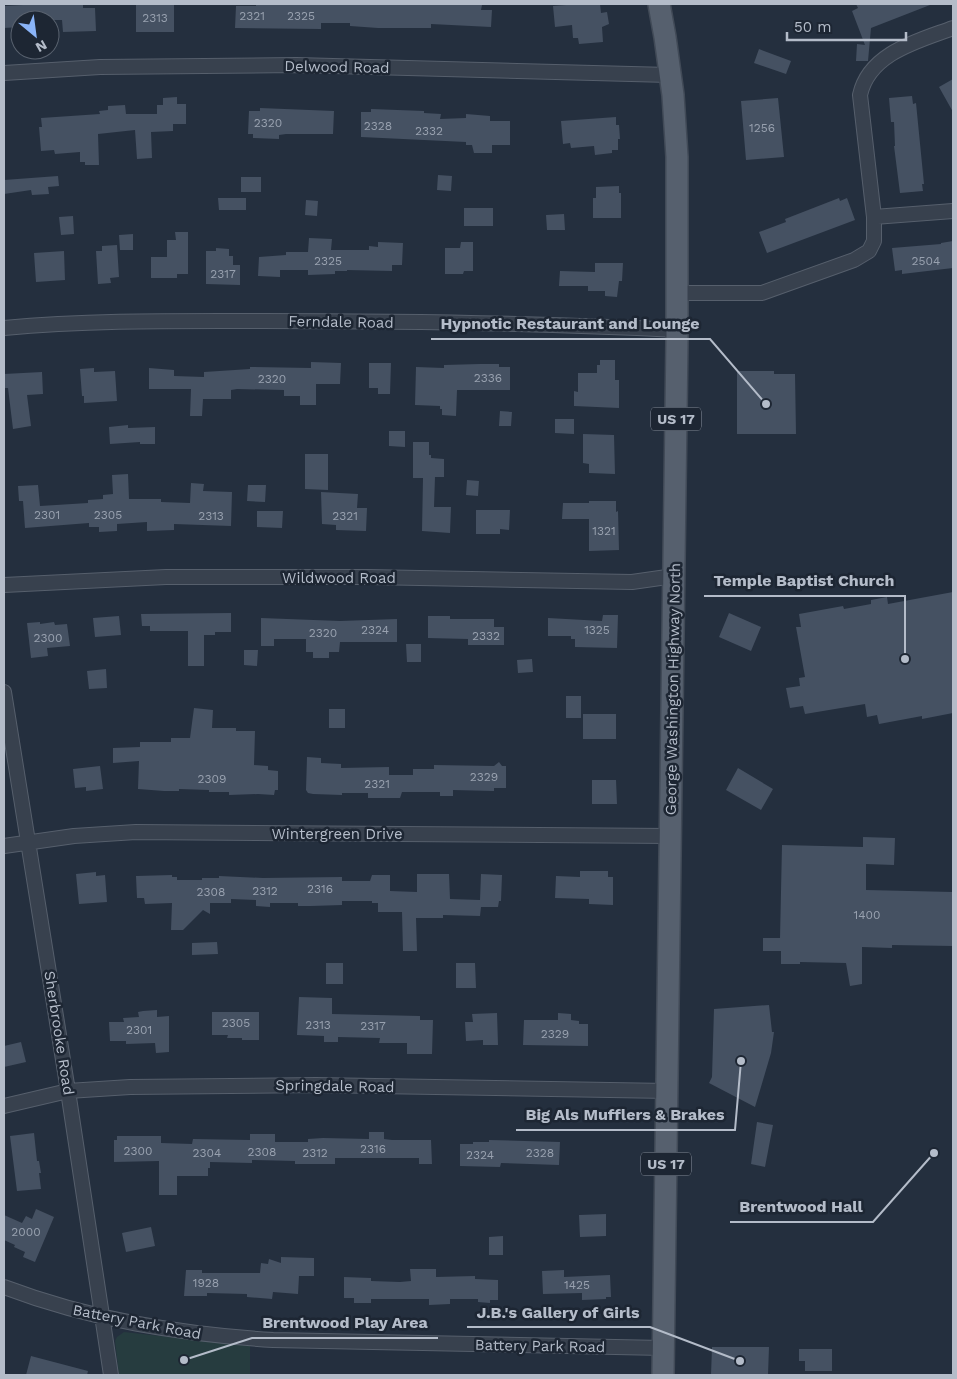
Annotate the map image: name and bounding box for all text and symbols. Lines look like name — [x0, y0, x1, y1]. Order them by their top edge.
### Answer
house number: 2321 — [239, 9, 265, 23]
house number: 2325 — [287, 9, 315, 23]
north arrow — [10, 10, 60, 60]
scale bar — [787, 10, 906, 42]
house number: 2313 — [142, 11, 168, 25]
text: 50 m — [794, 18, 831, 36]
text: N — [33, 37, 50, 56]
street label: Delwood Road — [284, 57, 390, 77]
house number: 2320 — [254, 116, 282, 130]
house number: 2328 — [364, 119, 392, 133]
house number: 1256 — [749, 121, 775, 135]
house number: 2332 — [415, 124, 443, 138]
house number: 2325 — [314, 254, 342, 268]
house number: 2504 — [912, 254, 940, 268]
house number: 2317 — [210, 267, 236, 281]
callout: Hypnotic Restaurant and Lounge — [431, 308, 710, 339]
street label: Ferndale Road — [288, 312, 394, 332]
text: Hypnotic Restaurant and Lounge — [440, 314, 700, 333]
house number: 2336 — [474, 371, 502, 385]
house number: 2320 — [258, 372, 286, 386]
road number: US 17 — [651, 408, 701, 430]
house number: 2301 — [34, 508, 60, 522]
house number: 2305 — [94, 508, 122, 522]
house number: 2313 — [198, 509, 224, 523]
house number: 2321 — [332, 509, 358, 523]
house number: 1321 — [592, 524, 616, 538]
street label: George Washington Highway North — [662, 563, 684, 815]
callout: Temple Baptist Church — [704, 565, 905, 596]
street label: Wildwood Road — [282, 569, 396, 587]
text: Temple Baptist Church — [714, 571, 894, 590]
house number: 2324 — [361, 623, 389, 637]
house number: 1325 — [584, 623, 610, 637]
house number: 2320 — [309, 626, 337, 640]
house number: 2332 — [472, 629, 500, 643]
house number: 2300 — [34, 631, 62, 645]
house number: 2329 — [470, 770, 498, 784]
house number: 2309 — [198, 772, 226, 786]
house number: 2321 — [364, 777, 390, 791]
street label: Wintergreen Drive — [271, 825, 403, 843]
house number: 2316 — [307, 882, 333, 896]
house number: 2312 — [252, 884, 278, 898]
house number: 2308 — [197, 885, 225, 899]
house number: 1400 — [854, 908, 880, 922]
street label: Sherbrooke Road — [40, 970, 78, 1096]
house number: 2305 — [222, 1016, 250, 1030]
house number: 2313 — [305, 1018, 331, 1032]
house number: 2317 — [360, 1019, 386, 1033]
house number: 2301 — [126, 1023, 152, 1037]
house number: 2329 — [541, 1027, 569, 1041]
street label: Springdale Road — [275, 1076, 395, 1096]
callout: Big Als Mufflers & Brakes — [516, 1099, 735, 1130]
text: Big Als Mufflers & Brakes — [525, 1105, 725, 1124]
house number: 2316 — [360, 1142, 386, 1156]
house number: 2300 — [124, 1144, 152, 1158]
house number: 2308 — [248, 1145, 276, 1159]
house number: 2304 — [193, 1146, 221, 1160]
house number: 2312 — [302, 1146, 328, 1160]
house number: 2328 — [526, 1146, 554, 1160]
house number: 2324 — [466, 1148, 494, 1162]
road number: US 17 — [641, 1152, 691, 1176]
callout: Brentwood Hall — [730, 1191, 873, 1222]
text: Brentwood Hall — [739, 1197, 863, 1216]
house number: 2000 — [11, 1225, 41, 1239]
house number: 1928 — [193, 1276, 219, 1290]
house number: 1425 — [564, 1278, 590, 1292]
callout: J.B.'s Gallery of Girls — [467, 1296, 650, 1327]
street label: Battery Park Road — [71, 1301, 203, 1343]
text: J.B.'s Gallery of Girls — [476, 1303, 640, 1322]
callout: Brentwood Play Area — [252, 1307, 438, 1338]
text: Brentwood Play Area — [262, 1313, 429, 1332]
street label: Battery Park Road — [475, 1336, 605, 1356]

